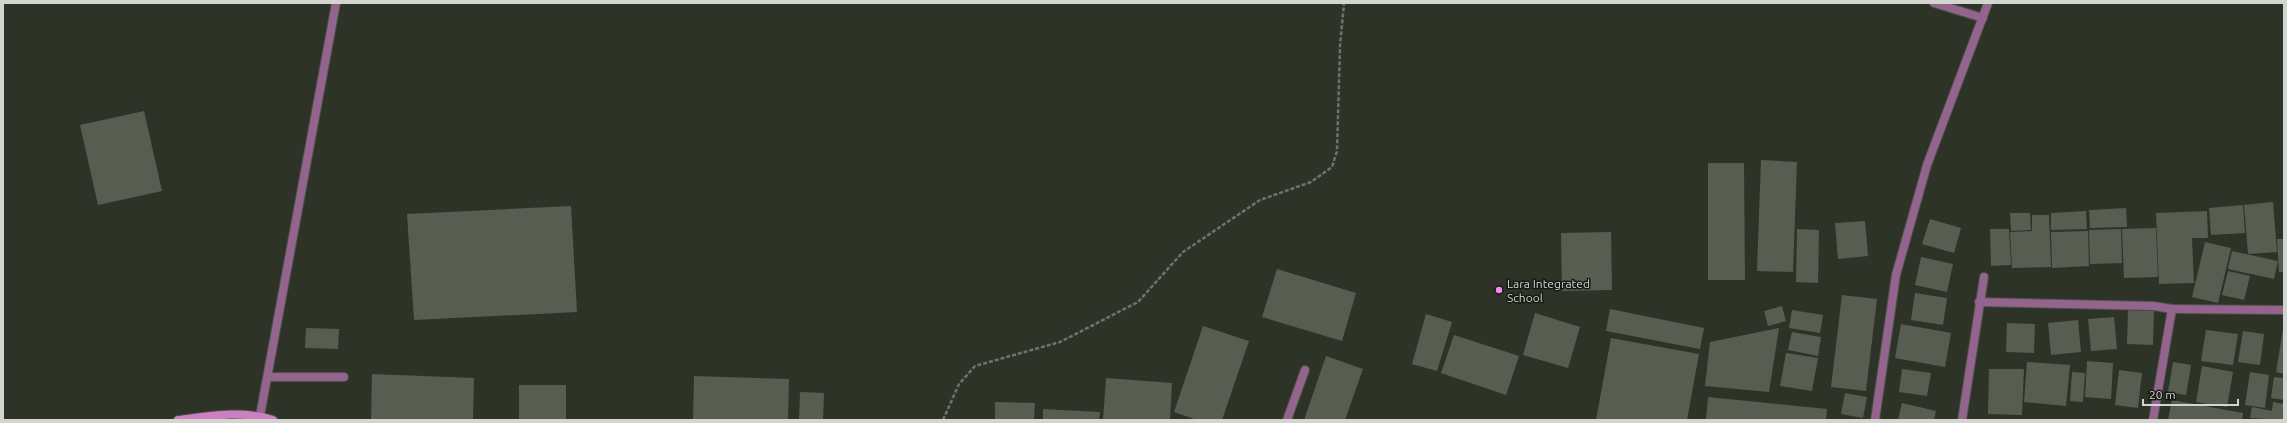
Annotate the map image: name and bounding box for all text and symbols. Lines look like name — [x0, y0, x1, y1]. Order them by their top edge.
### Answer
place label: Lara Integrated School — [1507, 277, 1590, 304]
marker: Lara Integrated School — [1494, 285, 1504, 295]
scale bar — [2143, 381, 2238, 407]
text: 20 m — [2149, 388, 2176, 401]

